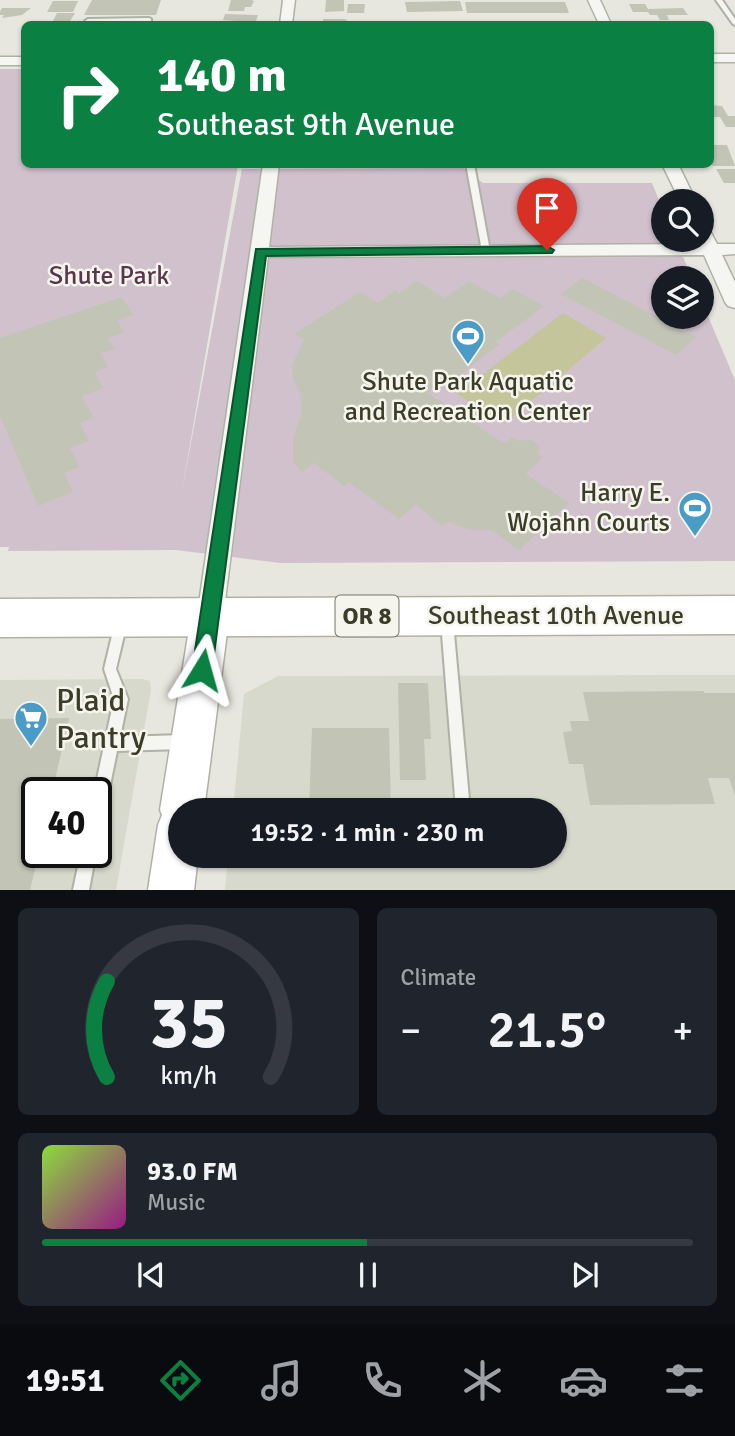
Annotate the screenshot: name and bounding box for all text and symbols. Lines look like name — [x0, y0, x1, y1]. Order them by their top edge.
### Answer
text: 140 m — [157, 45, 287, 105]
icon: right — [42, 49, 133, 140]
text: Southeast 9th Avenue — [157, 105, 455, 144]
pin — [517, 178, 577, 250]
icon: arrive — [528, 189, 566, 227]
map controls — [651, 189, 714, 329]
button: search — [651, 189, 714, 252]
park label: Shute Park — [49, 260, 169, 292]
button: layers — [651, 266, 714, 329]
sports icon: Shute Park Aquatic and Recreation Center — [449, 317, 487, 366]
place label: Shute Park Aquatic and Recreation Center — [345, 366, 592, 428]
place label: Harry E. Wojahn Courts — [507, 477, 670, 539]
sports icon: Harry E. Wojahn Courts — [676, 489, 714, 538]
road number: OR 8 — [336, 596, 398, 636]
street label: Southeast 10th Avenue — [428, 600, 684, 632]
position arrow — [165, 633, 239, 707]
place label: Plaid Pantry — [56, 681, 146, 757]
supermarket icon: Plaid Pantry — [12, 699, 50, 748]
speed limit sign: 40 — [21, 777, 112, 868]
text: 19:52 · 1 min · 230 m — [251, 817, 484, 849]
text: Climate — [401, 963, 476, 992]
text: 35 — [149, 980, 228, 1069]
text: 21.5° — [487, 998, 606, 1062]
text: − — [401, 1007, 421, 1054]
text: + — [672, 1007, 693, 1054]
text: km/h — [160, 1060, 217, 1091]
text: 93.0 FM — [147, 1156, 238, 1188]
text: Music — [147, 1188, 205, 1217]
icon: previous — [132, 1256, 170, 1294]
icon: pause — [349, 1256, 387, 1294]
icon: next — [566, 1256, 604, 1294]
icon: directions — [156, 1356, 205, 1405]
icon: music — [257, 1356, 306, 1405]
icon: phone — [358, 1356, 407, 1405]
icon: climate — [458, 1356, 507, 1405]
icon: car — [559, 1356, 608, 1405]
icon: filters — [660, 1356, 709, 1405]
text: 19:51 — [26, 1361, 104, 1400]

